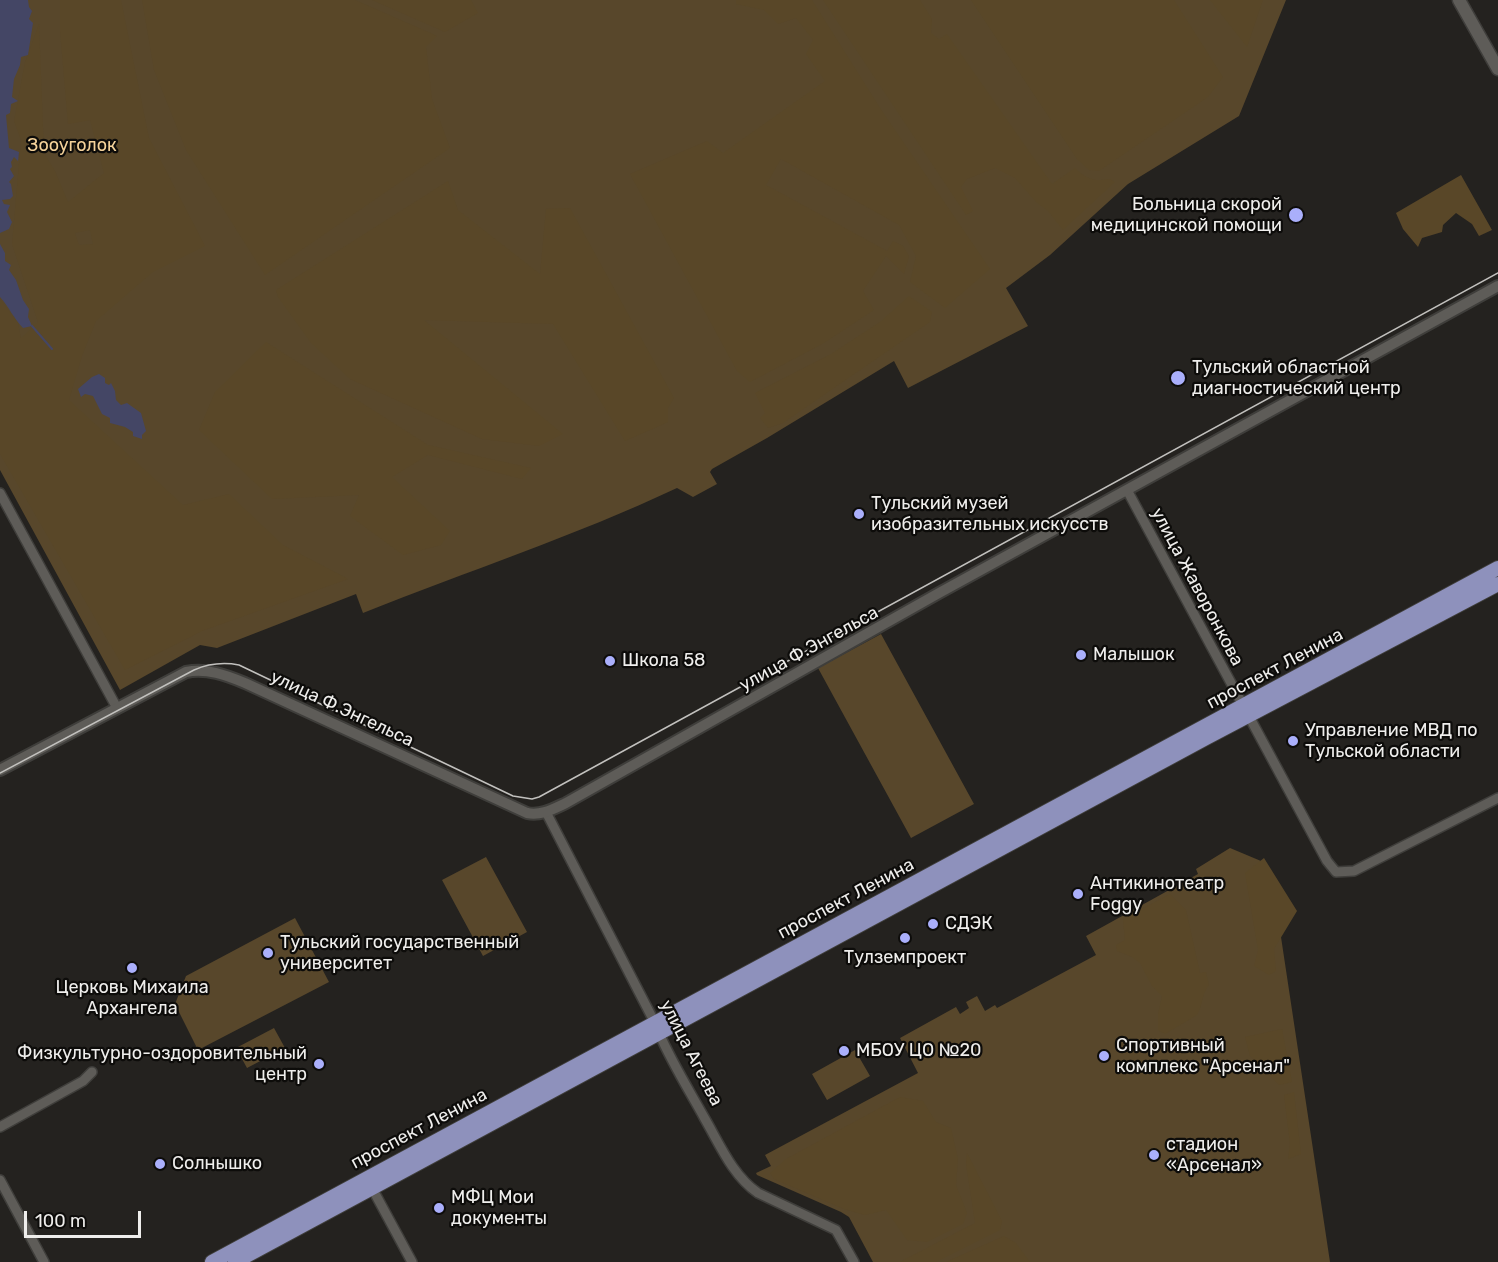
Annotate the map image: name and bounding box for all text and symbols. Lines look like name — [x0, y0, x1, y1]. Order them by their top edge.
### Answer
park label: Зооуголок — [27, 135, 117, 157]
place label: Больница скорой медицинской помощи — [1091, 194, 1282, 236]
marker: Больница скорой медицинской помощи — [1287, 206, 1305, 224]
place label: Тульский областной диагностический центр — [1192, 357, 1401, 400]
marker: Тульский областной диагностический центр — [1169, 369, 1187, 387]
place label: Тульский музей изобразительных искусств — [871, 493, 1109, 536]
street label: улица Жаворонкова — [1146, 504, 1248, 670]
marker: Тульский музей изобразительных искусств — [852, 507, 866, 521]
street label: улица Ф.Энгельса — [736, 602, 882, 696]
street label: проспект Ленина — [1203, 624, 1347, 714]
place label: Малышок — [1093, 644, 1175, 666]
marker: Малышок — [1074, 648, 1088, 662]
place label: Школа 58 — [622, 650, 706, 672]
marker: Школа 58 — [603, 654, 617, 668]
street label: улица Ф.Энгельса — [267, 666, 417, 752]
place label: Управление МВД по Тульской области — [1305, 720, 1478, 762]
marker: Управление МВД по Тульской области — [1286, 734, 1300, 748]
street label: проспект Ленина — [774, 854, 918, 944]
place label: Антикинотеатр Foggy — [1090, 873, 1224, 916]
marker: Антикинотеатр Foggy — [1071, 887, 1085, 901]
place label: СДЭК — [945, 913, 993, 935]
marker: СДЭК — [926, 917, 940, 931]
marker: Тулземпроект — [898, 931, 912, 945]
place label: Тульский государственный университет — [280, 932, 519, 974]
marker: Тульский государственный университет — [261, 946, 275, 960]
place label: Тулземпроект — [844, 947, 966, 969]
marker: Церковь Михаила Архангела — [125, 961, 139, 975]
place label: Церковь Михаила Архангела — [55, 977, 209, 1020]
street label: улица Агеева — [655, 996, 727, 1110]
place label: Спортивный комплекс "Арсенал" — [1116, 1035, 1290, 1078]
place label: МБОУ ЦО №20 — [856, 1040, 981, 1062]
place label: Физкультурно-оздоровительный центр — [17, 1043, 307, 1086]
marker: МБОУ ЦО №20 — [837, 1044, 851, 1058]
marker: Спортивный комплекс "Арсенал" — [1097, 1049, 1111, 1063]
marker: Физкультурно-оздоровительный центр — [312, 1057, 326, 1071]
street label: проспект Ленина — [347, 1084, 491, 1174]
place label: стадион «Арсенал» — [1166, 1134, 1262, 1176]
marker: стадион «Арсенал» — [1147, 1148, 1161, 1162]
place label: Солнышко — [172, 1153, 262, 1175]
marker: Солнышко — [153, 1157, 167, 1171]
place label: МФЦ Мои документы — [451, 1187, 547, 1230]
scale bar — [27, 1199, 144, 1237]
marker: МФЦ Мои документы — [432, 1201, 446, 1215]
text: 100 m — [35, 1210, 86, 1232]

